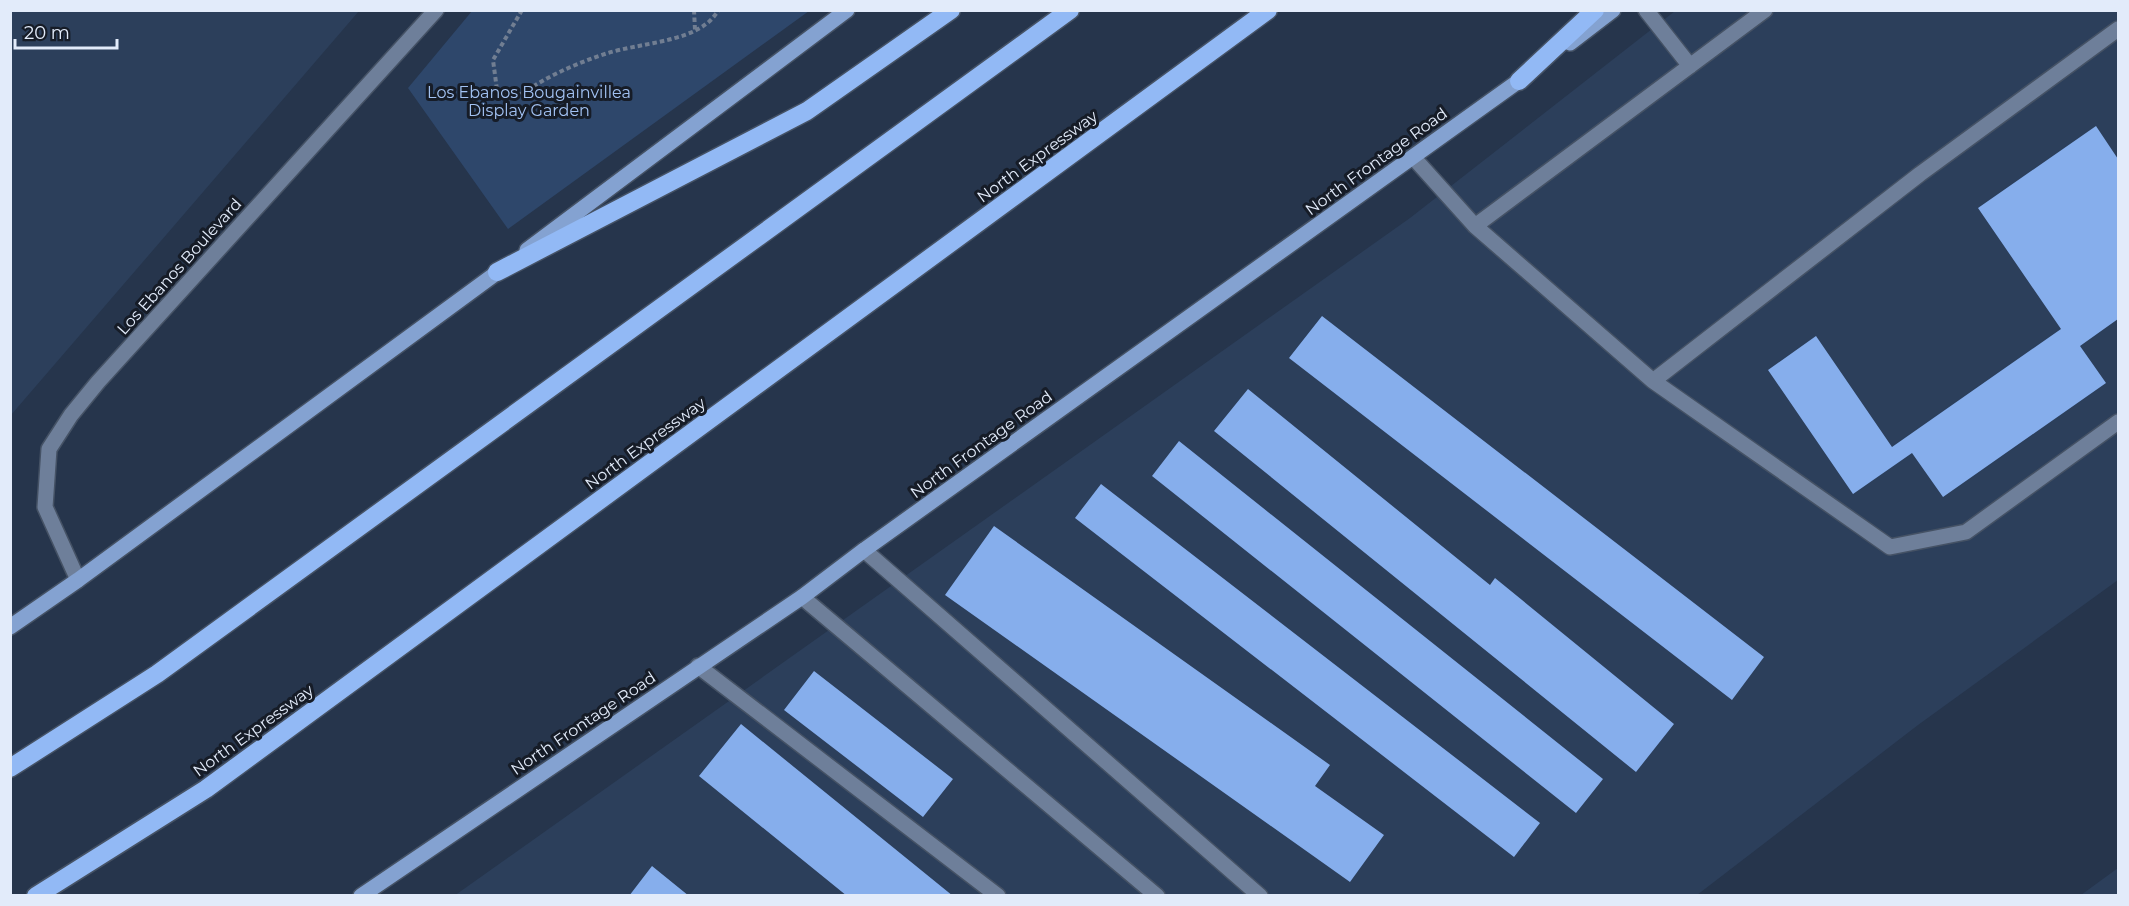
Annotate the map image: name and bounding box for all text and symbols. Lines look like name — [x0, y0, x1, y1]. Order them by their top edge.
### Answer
scale bar — [15, 12, 117, 50]
text: 20 m — [24, 22, 70, 44]
park label: Los Ebanos Bougainvillea Display Garden — [427, 83, 631, 120]
street label: North Frontage Road — [1302, 104, 1451, 219]
street label: North Expressway — [973, 106, 1101, 206]
street label: Los Ebanos Boulevard — [113, 194, 246, 338]
street label: North Frontage Road — [907, 387, 1056, 502]
street label: North Expressway — [581, 393, 709, 493]
street label: North Frontage Road — [507, 668, 659, 779]
street label: North Expressway — [189, 680, 317, 780]

